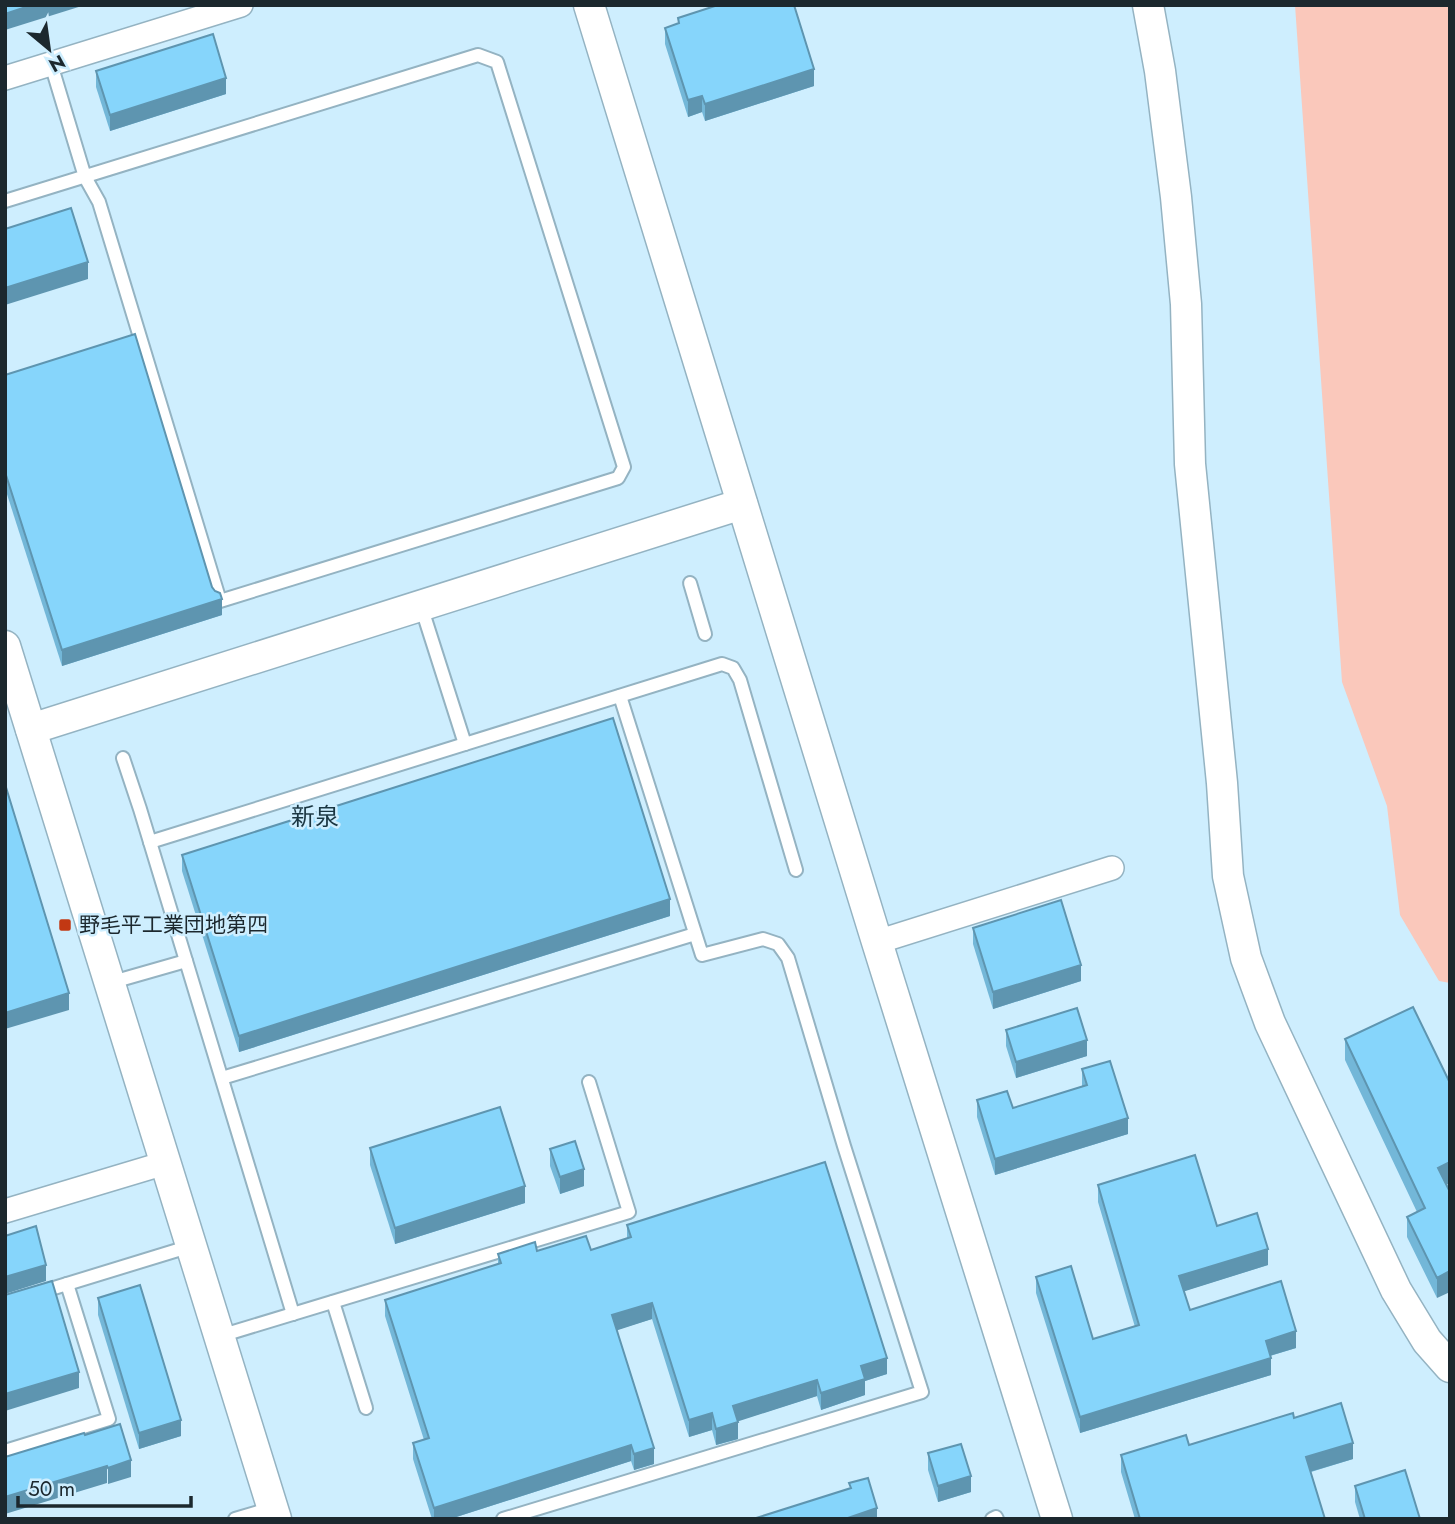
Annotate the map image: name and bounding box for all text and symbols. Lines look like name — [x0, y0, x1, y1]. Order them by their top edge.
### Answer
north arrow — [14, 14, 84, 84]
text: N — [44, 48, 70, 79]
district label: 新泉 — [291, 799, 339, 834]
place label: 野毛平工業団地第四 — [79, 910, 268, 940]
marker: 野毛平工業団地第四 — [57, 917, 73, 933]
scale bar — [18, 1464, 191, 1508]
text: 50 m — [28, 1474, 75, 1504]

